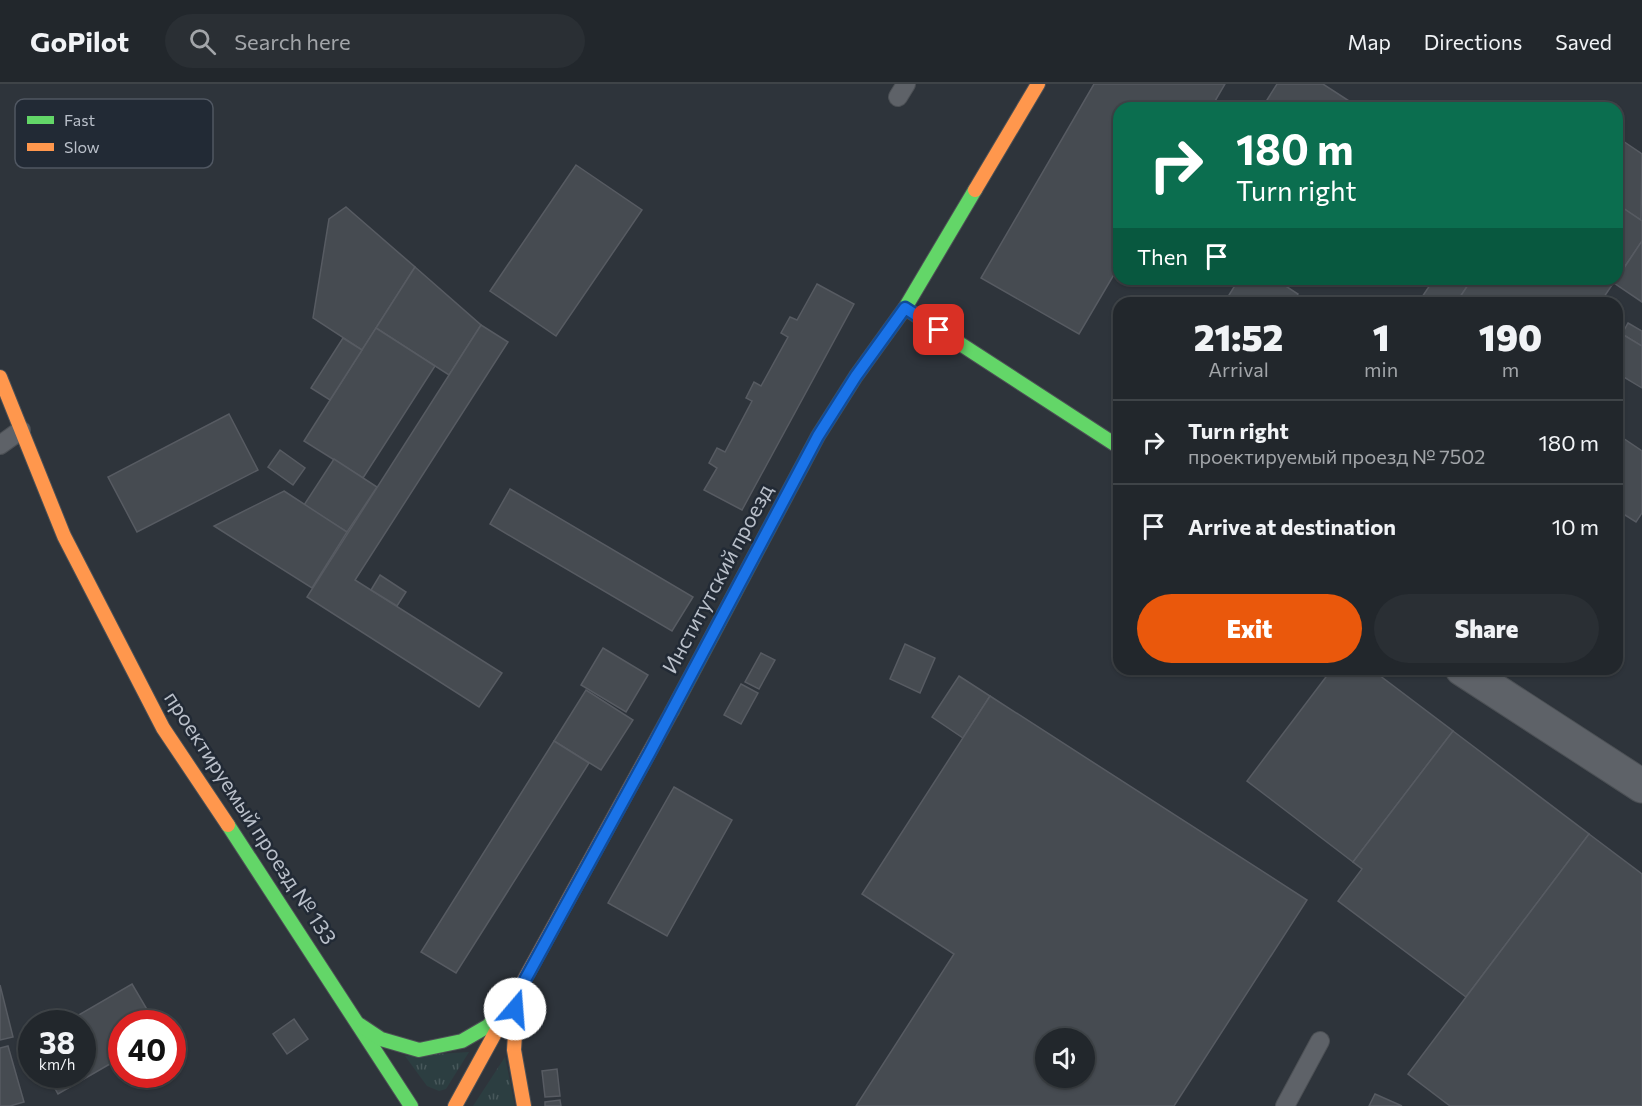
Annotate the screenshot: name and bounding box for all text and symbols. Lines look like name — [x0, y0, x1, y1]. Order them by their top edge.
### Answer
search box — [165, 14, 585, 68]
text: GoPilot — [30, 24, 129, 58]
icon: search — [186, 25, 219, 58]
text: Search here — [234, 28, 351, 55]
text: Map — [1348, 29, 1391, 54]
text: Directions — [1424, 29, 1522, 54]
text: Saved — [1555, 29, 1612, 54]
legend — [15, 99, 213, 168]
text: Fast — [64, 110, 95, 129]
text: 180 m — [1236, 122, 1354, 174]
icon: right — [1137, 126, 1215, 204]
text: Slow — [64, 137, 100, 156]
text: Turn right — [1236, 174, 1356, 207]
icon: arrive — [1200, 240, 1233, 273]
text: Then — [1137, 243, 1188, 270]
pin — [913, 304, 964, 355]
icon: arrive — [922, 313, 955, 346]
text: 21:52 — [1194, 314, 1283, 358]
text: 1 — [1373, 314, 1389, 358]
text: 190 — [1479, 314, 1542, 358]
text: Arrival — [1208, 357, 1269, 381]
text: min — [1364, 357, 1398, 381]
text: m — [1502, 357, 1519, 381]
text: Turn right — [1188, 417, 1289, 444]
icon: right — [1137, 426, 1170, 459]
text: 180 m — [1538, 429, 1599, 456]
text: проектируемый проезд № 7502 — [1188, 444, 1485, 468]
street label: Институтский проезд — [656, 479, 777, 677]
icon: arrive — [1137, 510, 1170, 543]
text: Arrive at destination — [1188, 513, 1396, 540]
text: 10 m — [1552, 513, 1599, 540]
button: Exit — [1137, 594, 1362, 663]
button: Share — [1374, 594, 1599, 663]
street label: проектируемый проезд № 133 — [160, 686, 343, 948]
position arrow — [483, 977, 547, 1041]
speed limit sign: 40 — [108, 1010, 186, 1088]
text: 38 — [39, 1023, 75, 1060]
map controls — [1035, 1028, 1095, 1088]
button: sound — [1035, 1028, 1095, 1088]
text: km/h — [39, 1055, 75, 1073]

